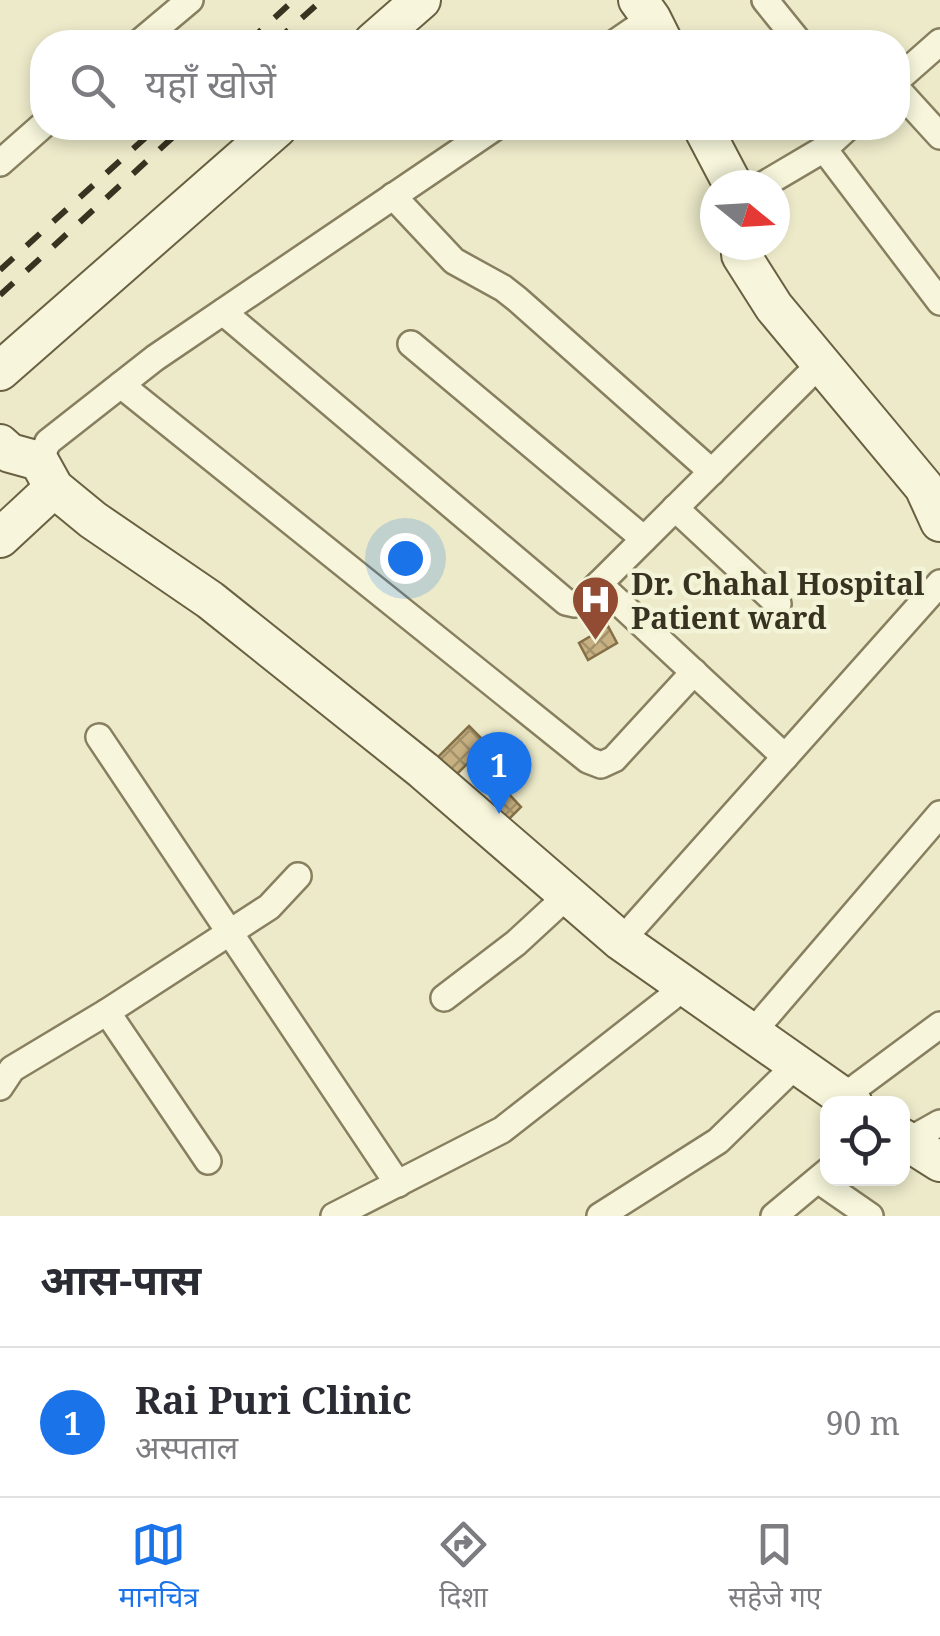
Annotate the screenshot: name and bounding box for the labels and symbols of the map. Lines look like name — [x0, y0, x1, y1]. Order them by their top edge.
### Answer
north arrow — [700, 170, 790, 260]
your location — [380, 533, 431, 584]
place label: Dr. Chahal Hospital Patient ward — [631, 563, 925, 638]
hospital icon: Dr. Chahal Hospital Patient ward — [570, 574, 622, 642]
pin: 1 — [466, 732, 532, 814]

